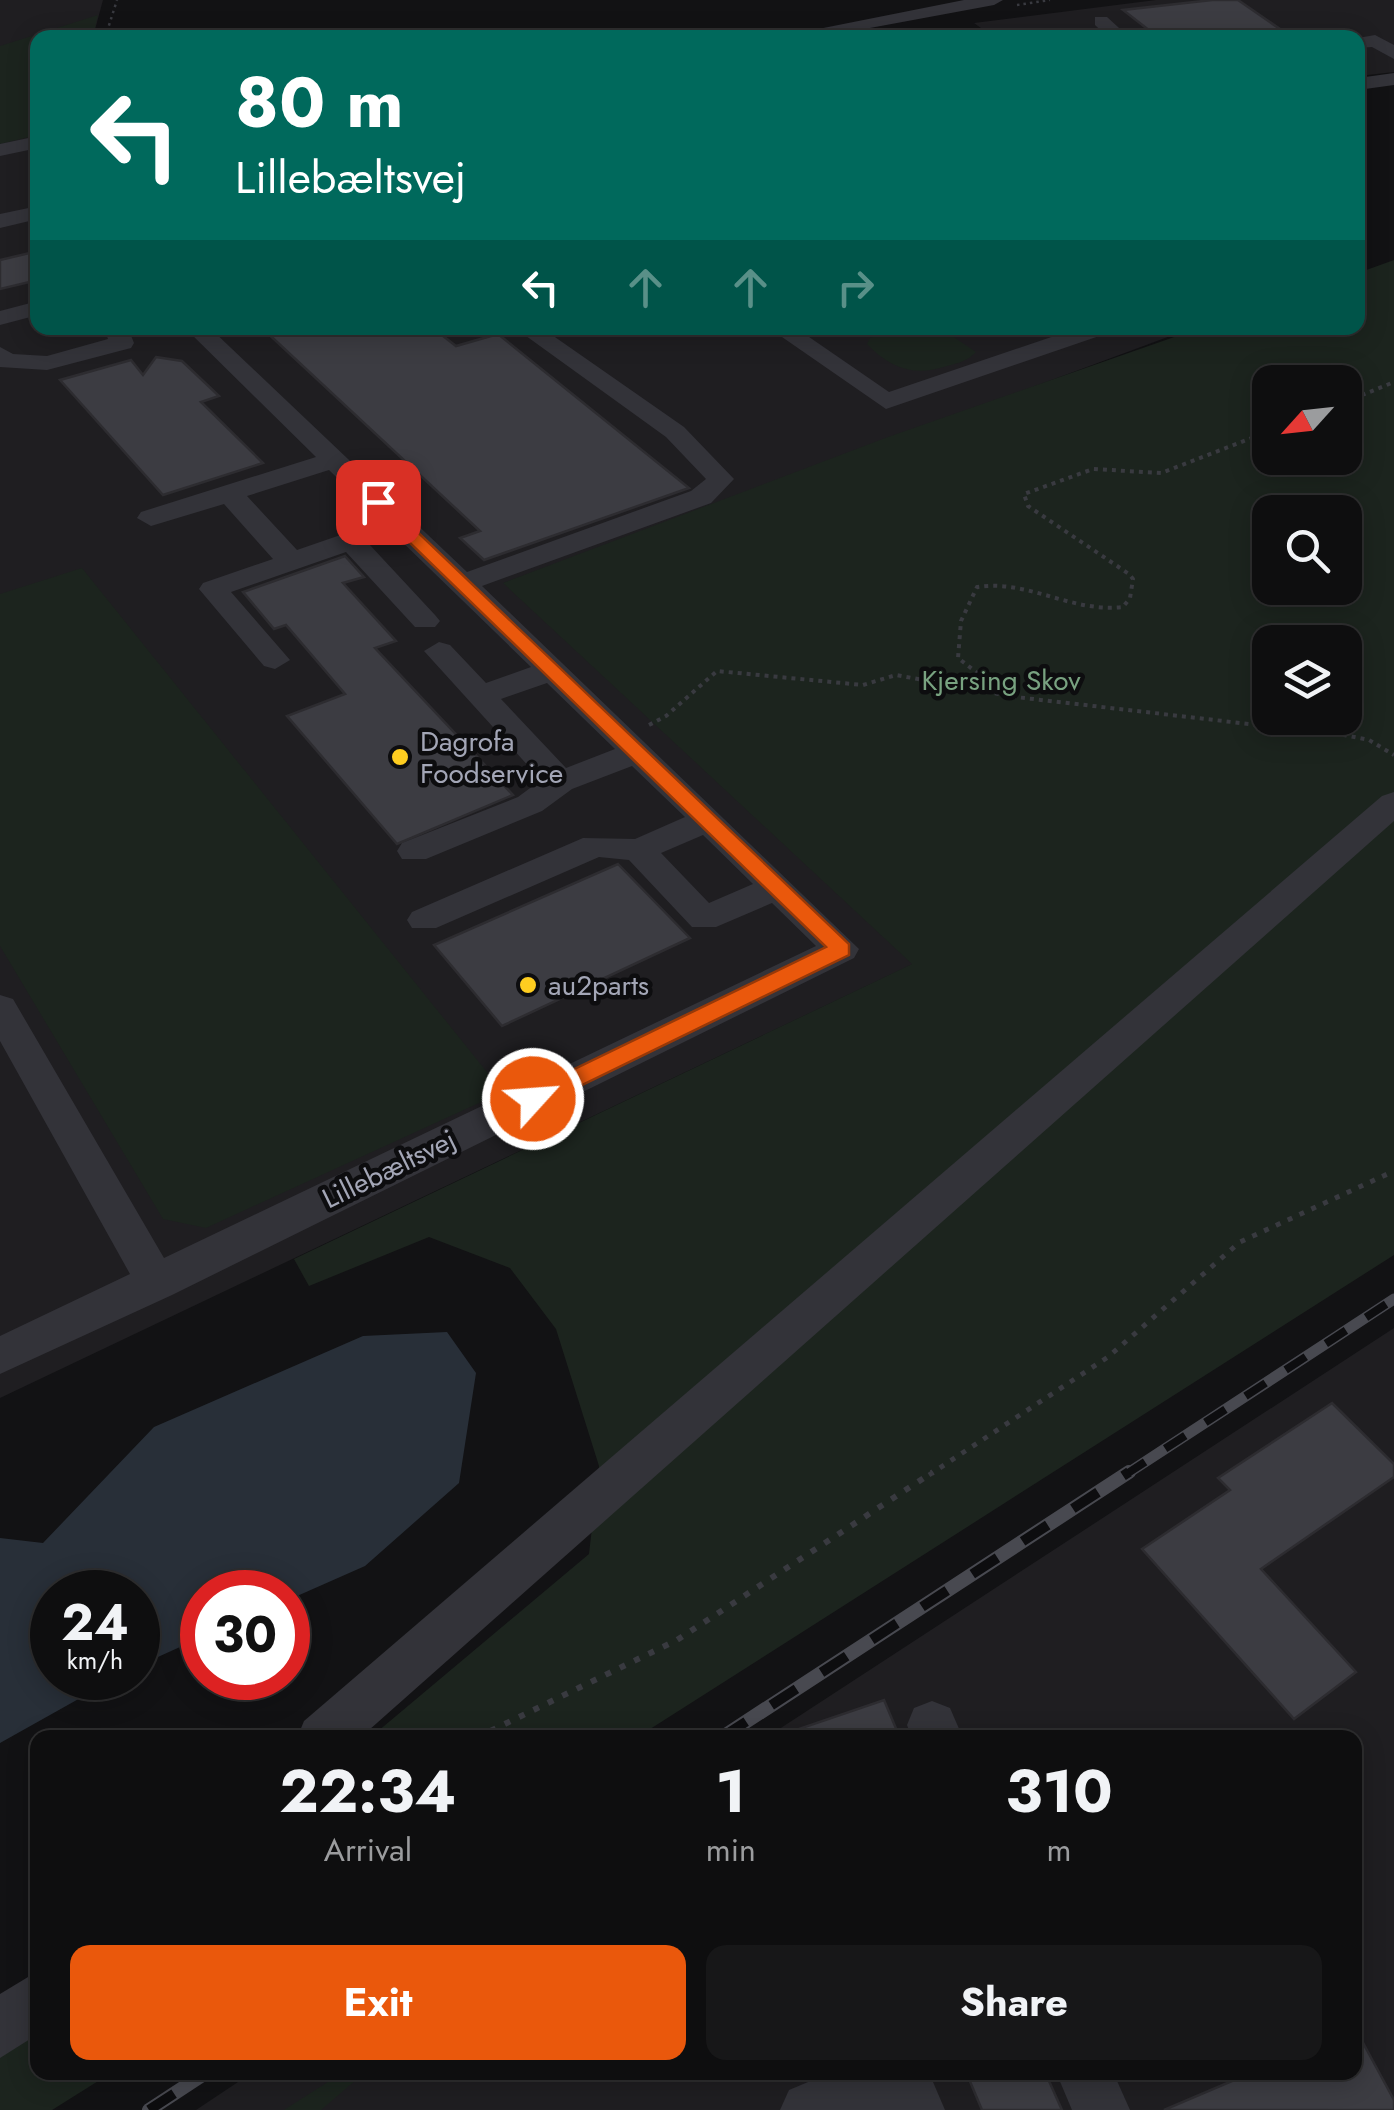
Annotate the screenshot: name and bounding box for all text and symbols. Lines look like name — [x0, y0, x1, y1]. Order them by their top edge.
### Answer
text: 80 m — [235, 52, 404, 153]
icon: left — [70, 70, 200, 200]
text: Lillebæltsvej — [235, 145, 466, 210]
icon: left — [513, 260, 568, 315]
icon: ahead — [618, 260, 673, 315]
icon: ahead — [723, 260, 778, 315]
icon: right — [828, 260, 883, 315]
north arrow — [1252, 365, 1362, 475]
map controls — [1252, 365, 1362, 735]
pin — [336, 460, 421, 545]
icon: arrive — [351, 475, 406, 530]
button: search — [1252, 495, 1362, 605]
button: layers — [1252, 625, 1362, 735]
park label: Kjersing Skov — [922, 660, 1081, 701]
place label: Dagrofa Foodservice — [420, 721, 563, 794]
marker: Dagrofa Foodservice — [389, 746, 411, 768]
place label: au2parts — [548, 965, 649, 1006]
marker: au2parts — [517, 974, 539, 996]
position arrow — [481, 1047, 585, 1151]
street label: Lillebæltsvej — [315, 1119, 463, 1219]
speed limit sign: 30 — [180, 1570, 310, 1700]
text: 24 — [61, 1586, 129, 1659]
text: km/h — [67, 1642, 123, 1678]
text: 22:34 — [279, 1748, 456, 1835]
text: 1 — [716, 1748, 746, 1835]
text: 310 — [1005, 1748, 1113, 1835]
text: Arrival — [324, 1827, 412, 1873]
text: min — [706, 1827, 756, 1873]
text: m — [1046, 1827, 1071, 1873]
button: Exit — [70, 1945, 686, 2060]
button: Share — [706, 1945, 1322, 2060]

